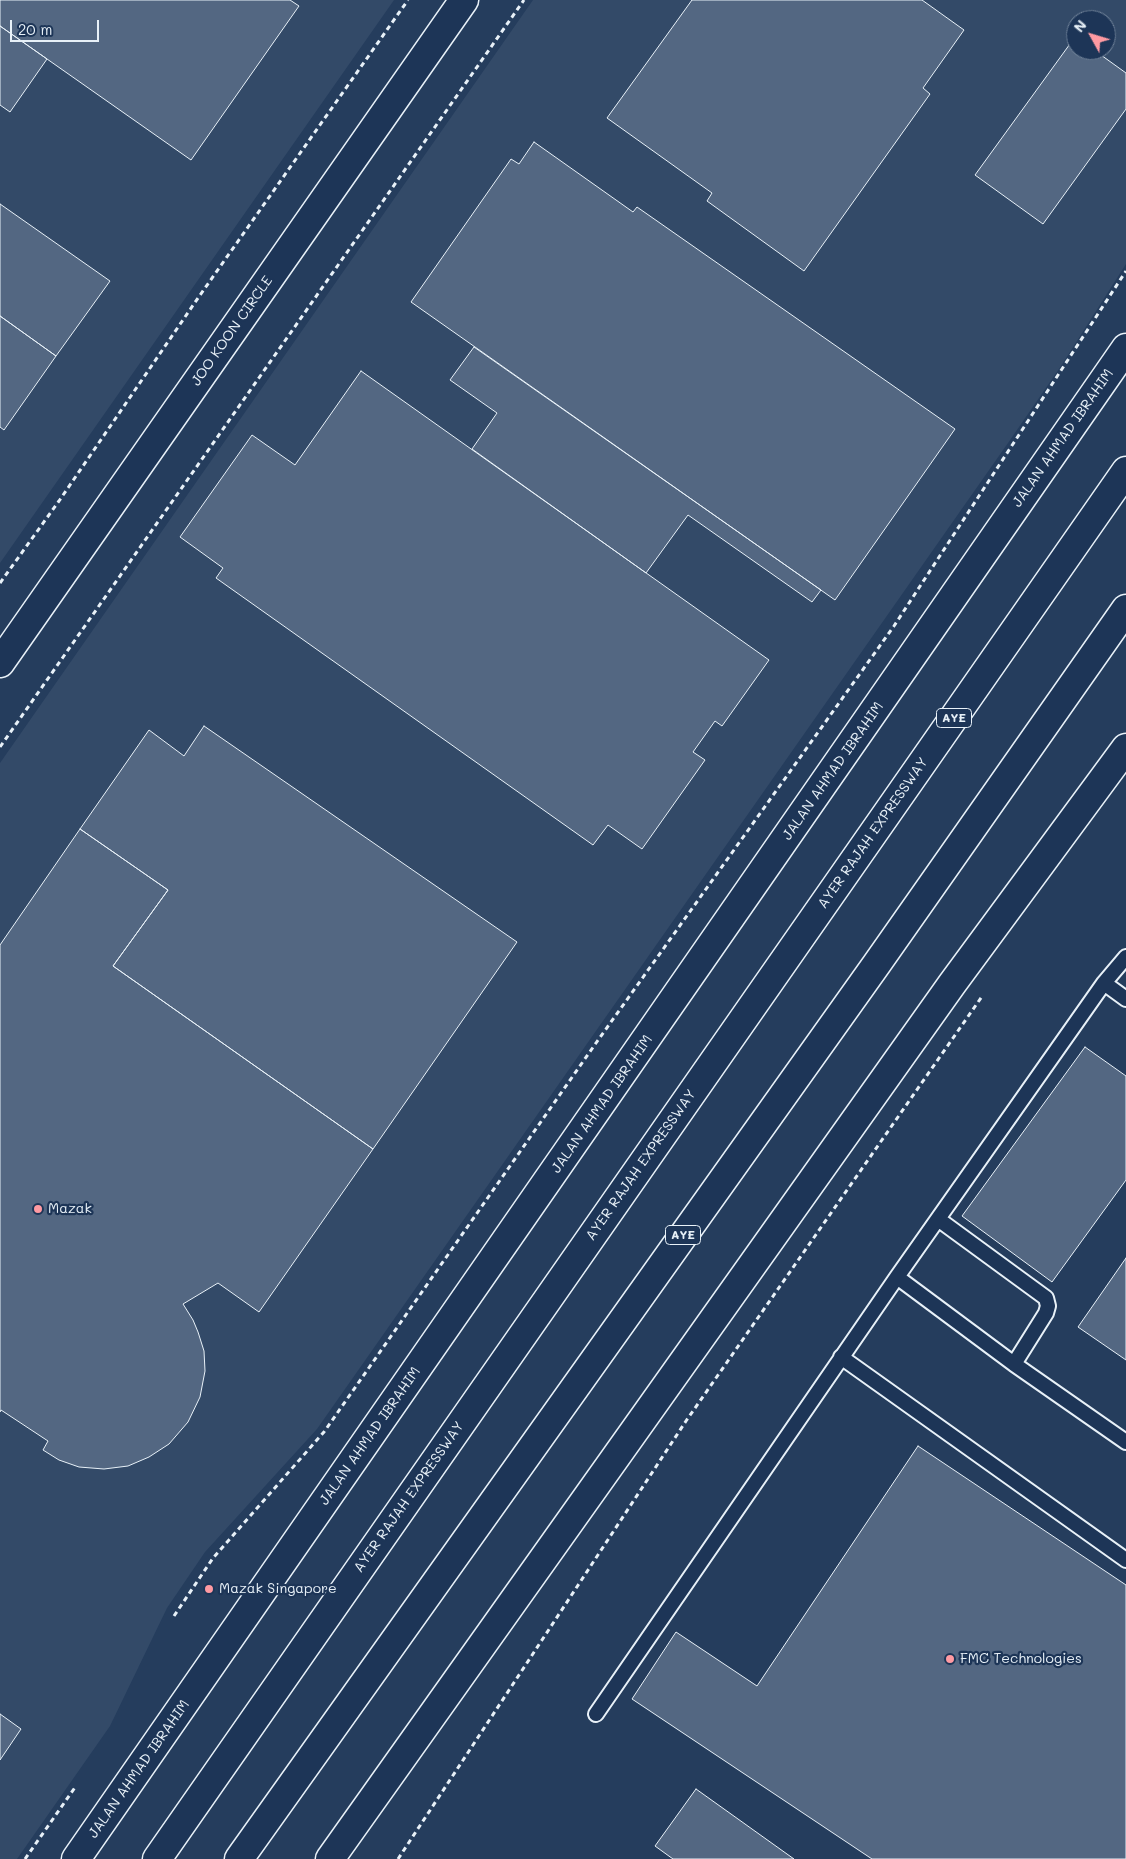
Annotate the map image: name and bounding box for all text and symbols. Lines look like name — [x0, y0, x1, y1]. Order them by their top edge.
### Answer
scale bar — [12, 10, 101, 42]
north arrow — [1066, 10, 1116, 60]
text: N — [1069, 16, 1090, 36]
text: 20 m — [18, 19, 52, 39]
street label: JOO KOON CIRCLE — [188, 273, 276, 389]
street label: JALAN AHMAD IBRAHIM — [1009, 366, 1117, 510]
street label: JALAN AHMAD IBRAHIM — [779, 699, 887, 843]
road number: AYE — [936, 708, 972, 728]
street label: AYER RAJAH EXPRESSWAY — [814, 754, 932, 912]
street label: JALAN AHMAD IBRAHIM — [548, 1032, 656, 1176]
street label: AYER RAJAH EXPRESSWAY — [582, 1086, 700, 1244]
place label: Mazak — [48, 1201, 92, 1217]
marker: Mazak — [32, 1203, 44, 1215]
road number: AYE — [666, 1226, 700, 1244]
street label: JALAN AHMAD IBRAHIM — [316, 1364, 424, 1508]
street label: AYER RAJAH EXPRESSWAY — [350, 1418, 468, 1576]
place label: Mazak Singapore — [219, 1581, 337, 1597]
marker: Mazak Singapore — [203, 1583, 215, 1595]
place label: FMC Technologies — [960, 1651, 1082, 1667]
marker: FMC Technologies — [944, 1653, 956, 1665]
street label: JALAN AHMAD IBRAHIM — [85, 1697, 193, 1841]

